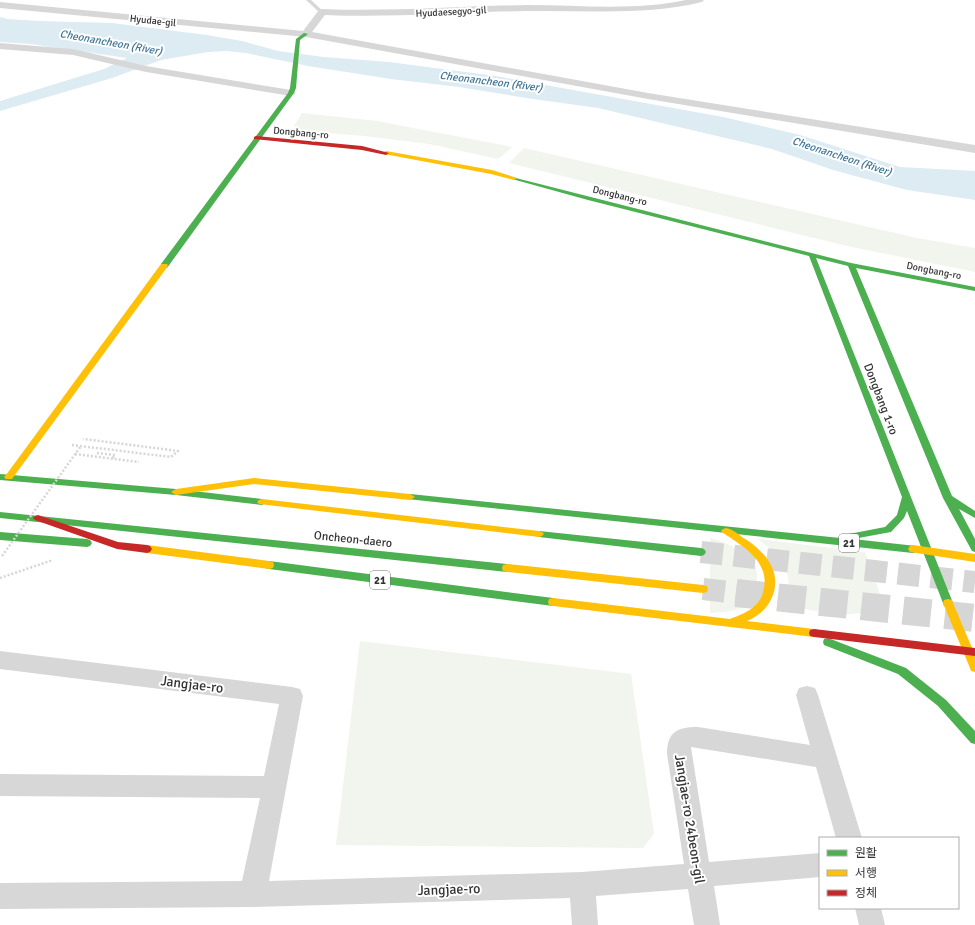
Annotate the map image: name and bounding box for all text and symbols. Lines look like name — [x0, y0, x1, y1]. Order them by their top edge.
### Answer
street label: Hyudaesegyo-gil — [415, 4, 487, 20]
street label: Hyudae-gil — [129, 13, 177, 29]
water label: Cheonancheon (River) — [59, 27, 163, 58]
water label: Cheonancheon (River) — [439, 69, 543, 94]
street label: Dongbang-ro — [273, 125, 329, 141]
water label: Cheonancheon (River) — [791, 134, 893, 179]
street label: Dongbang-ro — [591, 183, 648, 209]
street label: Dongbang-ro — [905, 260, 962, 282]
street label: Dongbang 1-ro — [860, 361, 901, 437]
street label: Oncheon-daero — [313, 528, 393, 551]
road number: 21 — [839, 534, 859, 552]
road number: 21 — [370, 571, 390, 589]
street label: Jangjae-ro — [160, 672, 224, 697]
street label: Jangjae-ro 24beon-gil — [671, 753, 708, 885]
legend — [819, 837, 959, 909]
text: 원활 — [855, 846, 877, 861]
text: 서행 — [855, 866, 877, 881]
street label: Jangjae-ro — [417, 880, 481, 899]
text: 정체 — [855, 886, 877, 901]

